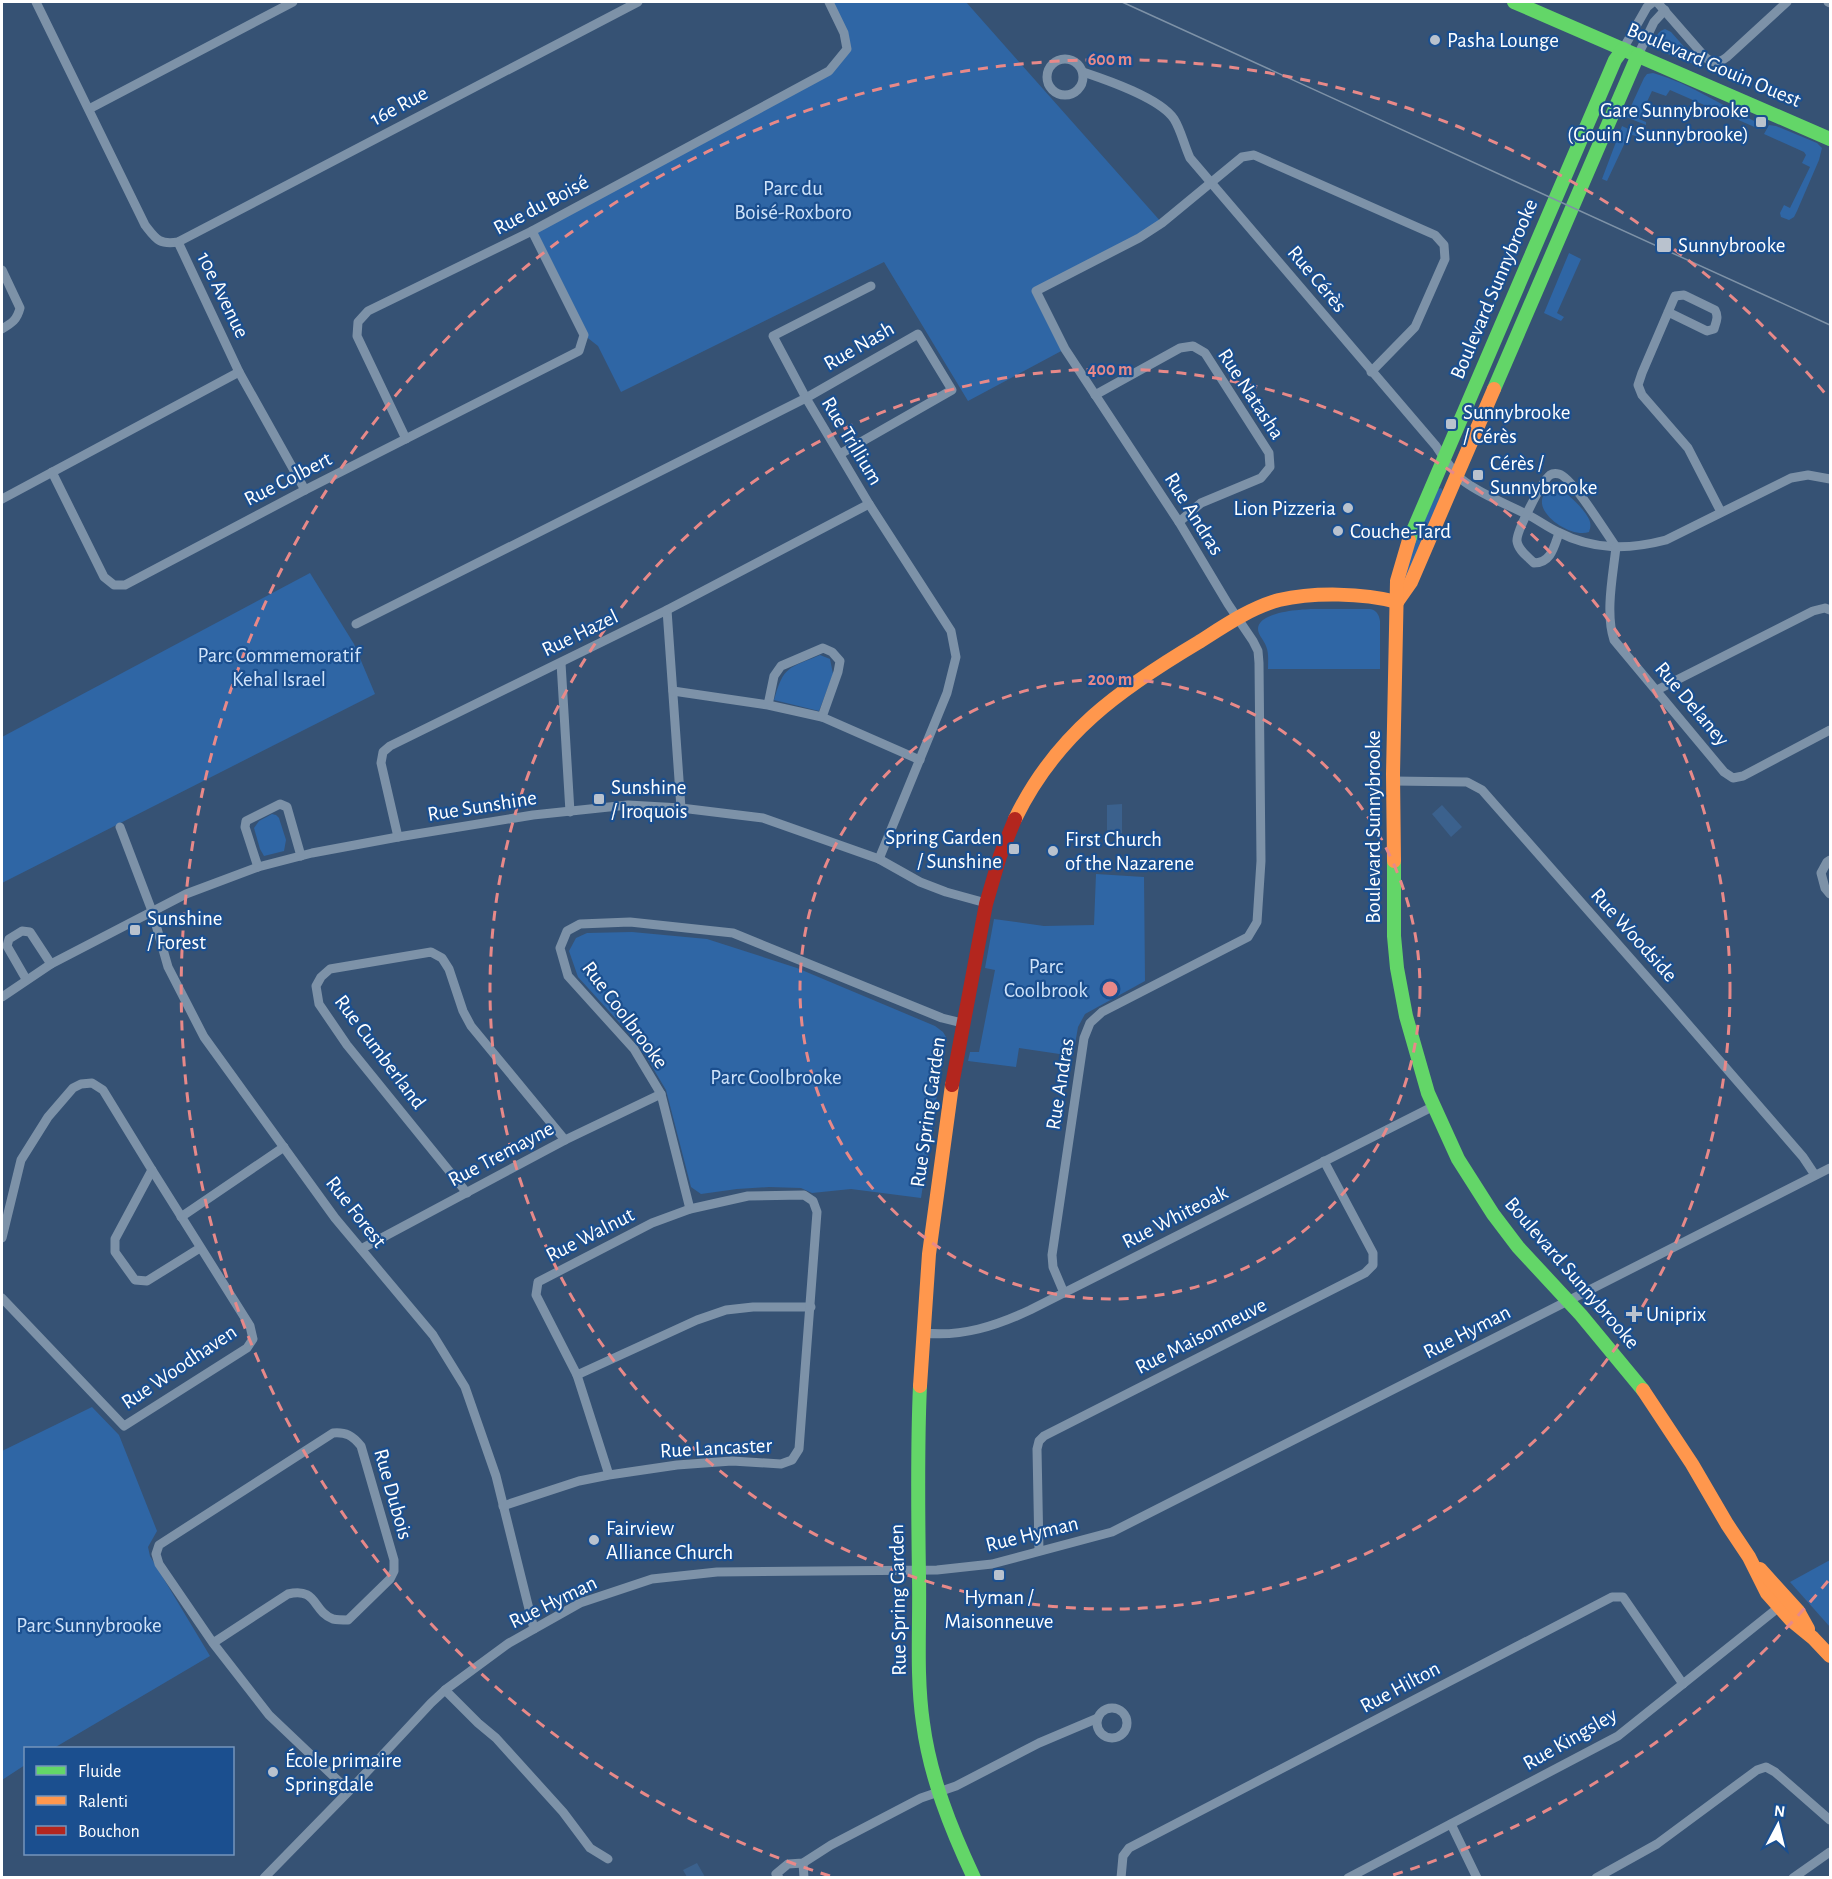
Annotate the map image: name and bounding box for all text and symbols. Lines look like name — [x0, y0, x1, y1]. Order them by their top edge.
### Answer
street label: Boulevard Gouin Ouest — [1624, 19, 1804, 111]
place label: Pasha Lounge — [1447, 30, 1559, 51]
marker: Pasha Lounge — [1428, 33, 1442, 47]
text: 600 m — [1088, 51, 1132, 69]
street label: 16e Rue — [367, 82, 431, 130]
place label: Gare Sunnybrooke (Gouin / Sunnybrooke) — [1567, 100, 1749, 145]
marker: Gare Sunnybrooke (Gouin / Sunnybrooke) — [1754, 115, 1768, 129]
street label: Rue du Boisé — [490, 171, 592, 239]
park label: Parc du Boisé-Roxboro — [734, 178, 852, 223]
street label: Boulevard Sunnybrooke — [1447, 196, 1541, 382]
place label: Sunnybrooke — [1678, 235, 1785, 256]
marker: Sunnybrooke — [1655, 236, 1673, 254]
street label: Rue Cérès — [1283, 242, 1351, 316]
street label: 10e Avenue — [193, 249, 253, 341]
street label: Rue Nash — [820, 318, 898, 374]
street label: Rue Natasha — [1214, 345, 1288, 443]
text: 400 m — [1087, 361, 1133, 379]
street label: Rue Trillium — [818, 393, 886, 489]
place label: Sunnybrooke / Cérès — [1463, 402, 1570, 447]
marker: Sunnybrooke / Cérès — [1444, 417, 1458, 431]
street label: Rue Colbert — [241, 448, 335, 510]
place label: Cérès / Sunnybrooke — [1490, 453, 1597, 498]
marker: Cérès / Sunnybrooke — [1471, 468, 1485, 482]
street label: Rue Andras — [1161, 469, 1227, 559]
place label: Lion Pizzeria — [1234, 498, 1336, 519]
marker: Lion Pizzeria — [1341, 501, 1355, 515]
place label: Couche-Tard — [1350, 521, 1451, 542]
marker: Couche-Tard — [1331, 524, 1345, 538]
street label: Rue Hazel — [539, 606, 621, 660]
park label: Parc Commemoratif Kehal Israel — [197, 645, 362, 690]
street label: Rue Delaney — [1651, 658, 1733, 750]
text: 200 m — [1088, 671, 1132, 689]
street label: Boulevard Sunnybrooke — [1363, 730, 1384, 924]
place label: Sunshine / Iroquois — [611, 777, 688, 822]
street label: Rue Sunshine — [426, 787, 538, 825]
marker: Sunshine / Iroquois — [592, 792, 606, 806]
place label: Spring Garden / Sunshine — [885, 827, 1002, 872]
place label: First Church of the Nazarene — [1065, 829, 1194, 874]
marker: Spring Garden / Sunshine — [1007, 842, 1021, 856]
marker: First Church of the Nazarene — [1046, 844, 1060, 858]
street label: Rue Woodside — [1587, 884, 1681, 986]
place label: Sunshine / Forest — [147, 908, 223, 953]
marker: Sunshine / Forest — [128, 923, 142, 937]
park label: Parc Coolbrook — [1004, 956, 1088, 1001]
street label: Rue Coolbrooke — [578, 957, 672, 1073]
centre of rings — [1100, 979, 1120, 999]
street label: Rue Cumberland — [330, 991, 430, 1113]
street label: Rue Spring Garden — [907, 1035, 949, 1189]
street label: Rue Andras — [1042, 1037, 1078, 1131]
park label: Parc Coolbrooke — [710, 1067, 842, 1088]
street label: Rue Tremayne — [445, 1117, 557, 1191]
street label: Rue Forest — [322, 1172, 390, 1252]
street label: Rue Whiteoak — [1119, 1181, 1232, 1253]
street label: Boulevard Sunnybrooke — [1501, 1193, 1643, 1353]
street label: Rue Walnut — [543, 1204, 638, 1266]
street label: Rue Maisonneuve — [1132, 1294, 1270, 1378]
street label: Rue Hyman — [1420, 1301, 1514, 1363]
place label: Uniprix — [1646, 1304, 1706, 1325]
marker: Uniprix — [1627, 1307, 1641, 1321]
street label: Rue Woodhaven — [118, 1321, 240, 1413]
street label: Rue Lancaster — [659, 1435, 773, 1461]
street label: Rue Dubois — [370, 1446, 416, 1542]
street label: Rue Hyman — [983, 1512, 1081, 1556]
place label: Fairview Alliance Church — [606, 1518, 733, 1563]
street label: Rue Spring Garden — [886, 1524, 910, 1676]
marker: Fairview Alliance Church — [587, 1533, 601, 1547]
marker: Hyman / Maisonneuve — [992, 1568, 1006, 1582]
street label: Rue Hyman — [506, 1572, 600, 1632]
place label: Hyman / Maisonneuve — [945, 1587, 1053, 1632]
park label: Parc Sunnybrooke — [16, 1615, 162, 1636]
street label: Rue Hilton — [1357, 1657, 1443, 1717]
street label: Rue Kingsley — [1520, 1704, 1620, 1774]
legend — [24, 1747, 234, 1855]
place label: École primaire Springdale — [285, 1748, 402, 1795]
text: Fluide — [78, 1763, 121, 1781]
marker: École primaire Springdale — [266, 1765, 280, 1779]
text: Ralenti — [78, 1793, 128, 1811]
north arrow — [1748, 1795, 1808, 1855]
text: N — [1773, 1802, 1786, 1820]
text: Bouchon — [78, 1823, 140, 1841]

